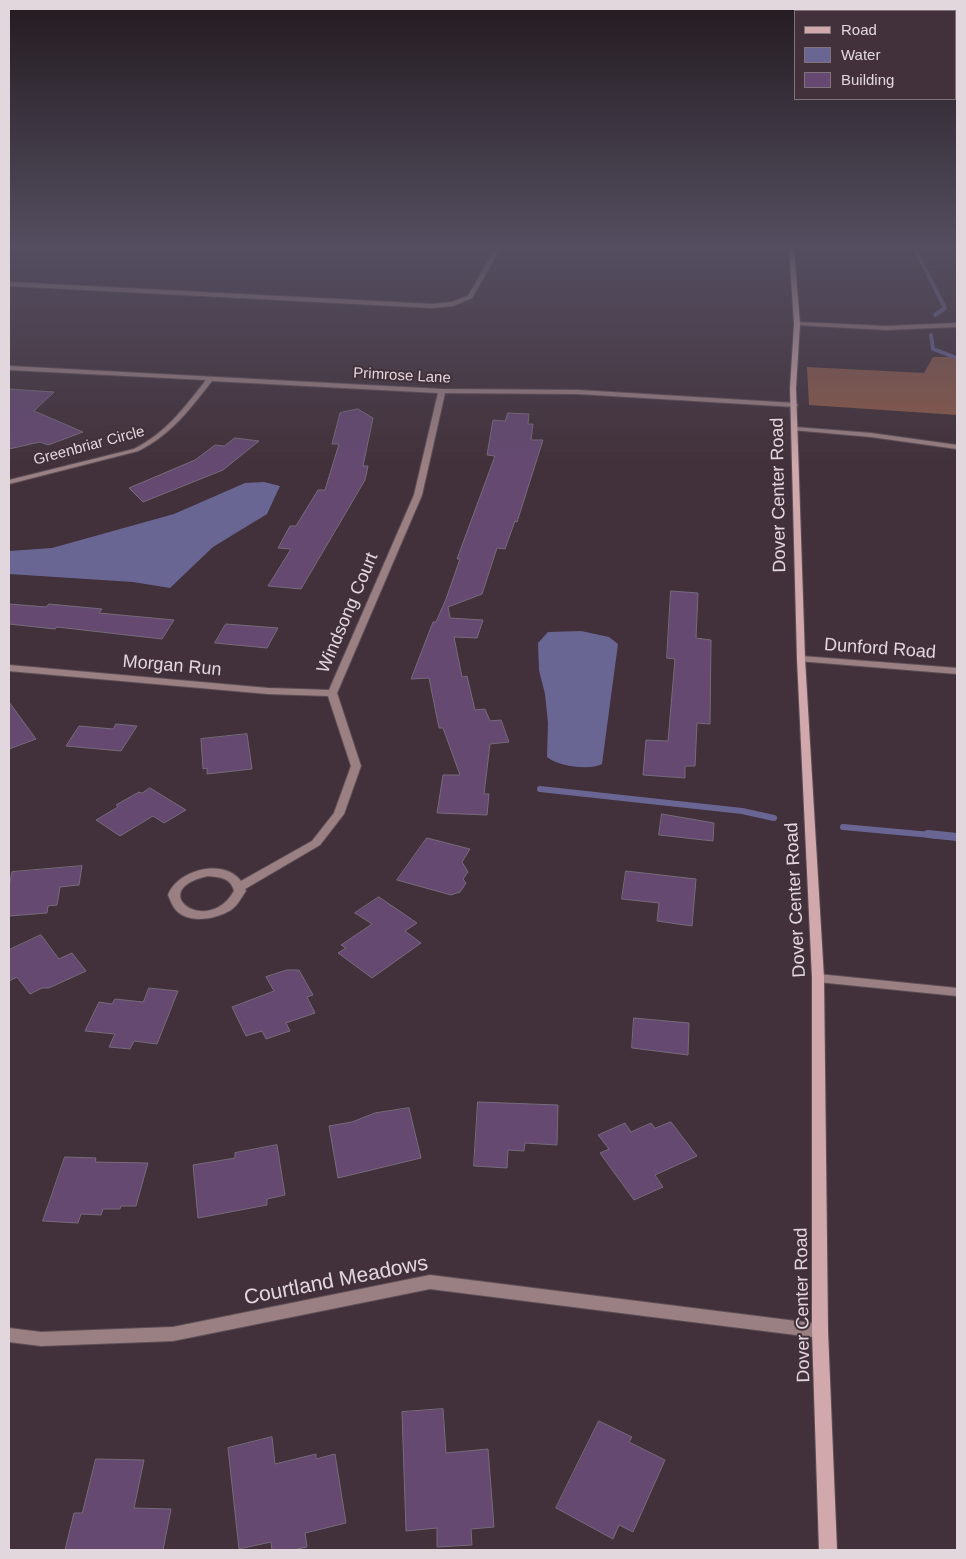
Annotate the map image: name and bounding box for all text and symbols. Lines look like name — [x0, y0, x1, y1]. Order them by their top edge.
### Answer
legend — [794, 10, 956, 100]
text: Road — [841, 21, 877, 38]
text: Water — [841, 46, 880, 63]
text: Building — [841, 71, 894, 88]
street label: Primrose Lane — [353, 364, 451, 388]
street label: Dover Center Road — [767, 417, 791, 573]
street label: Greenbriar Circle — [32, 423, 146, 469]
street label: Windsong Court — [313, 549, 383, 677]
street label: Dunford Road — [823, 634, 937, 664]
street label: Morgan Run — [122, 651, 222, 681]
street label: Dover Center Road — [781, 822, 811, 978]
street label: Dover Center Road — [791, 1227, 815, 1383]
street label: Courtland Meadows — [242, 1251, 430, 1311]

